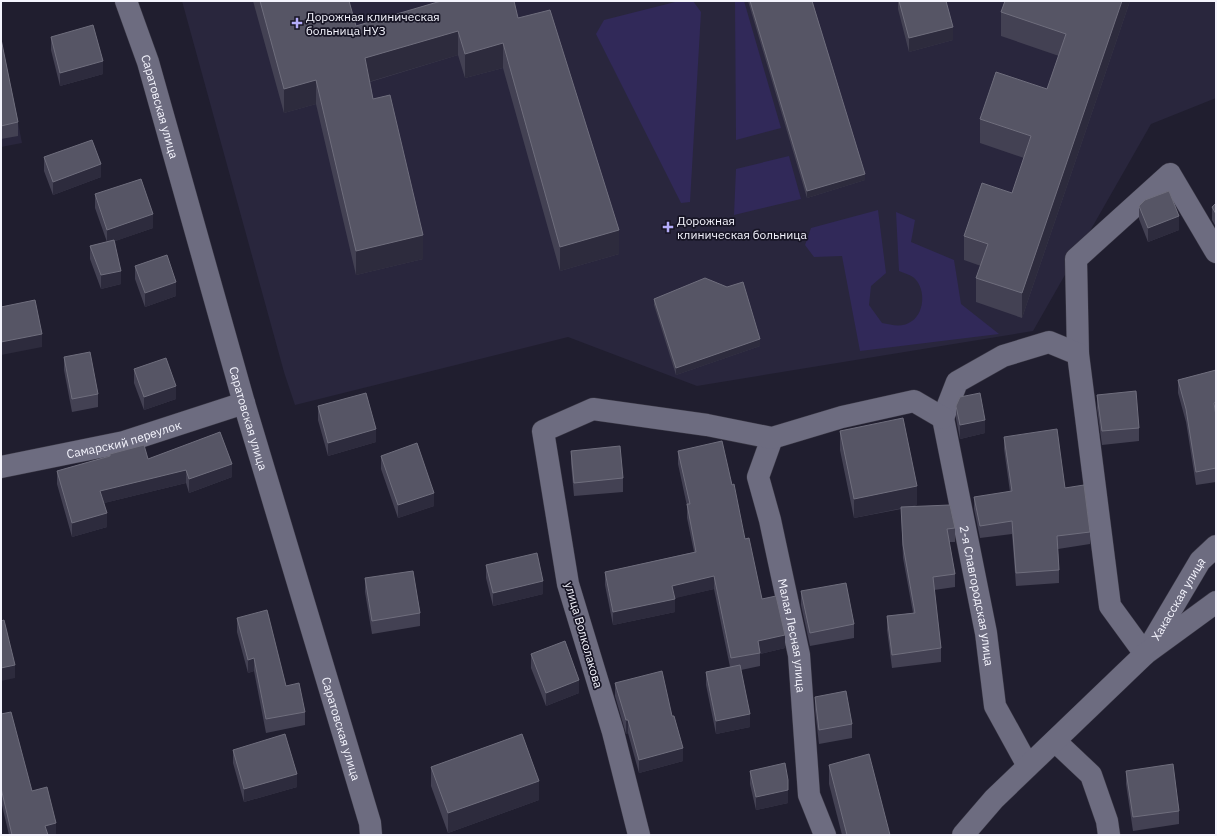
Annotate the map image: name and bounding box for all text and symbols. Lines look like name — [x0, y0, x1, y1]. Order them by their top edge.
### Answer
place label: Дорожная клиническая больница НУЗ — [306, 9, 440, 38]
marker: Дорожная клиническая больница НУЗ — [291, 17, 303, 29]
street label: Саратовская улица — [138, 52, 182, 161]
place label: Дорожная клиническая больница — [677, 213, 808, 242]
marker: Дорожная клиническая больница — [662, 221, 674, 233]
street label: Саратовская улица — [227, 365, 271, 472]
street label: Самарский переулок — [65, 416, 183, 461]
street label: 2-я Славгородская улица — [957, 524, 998, 667]
street label: Хакасская улица — [1148, 553, 1208, 643]
street label: Малая Лесная улица — [775, 577, 809, 694]
street label: улица Волколакова — [562, 580, 607, 690]
street label: Саратовская улица — [319, 675, 364, 783]

